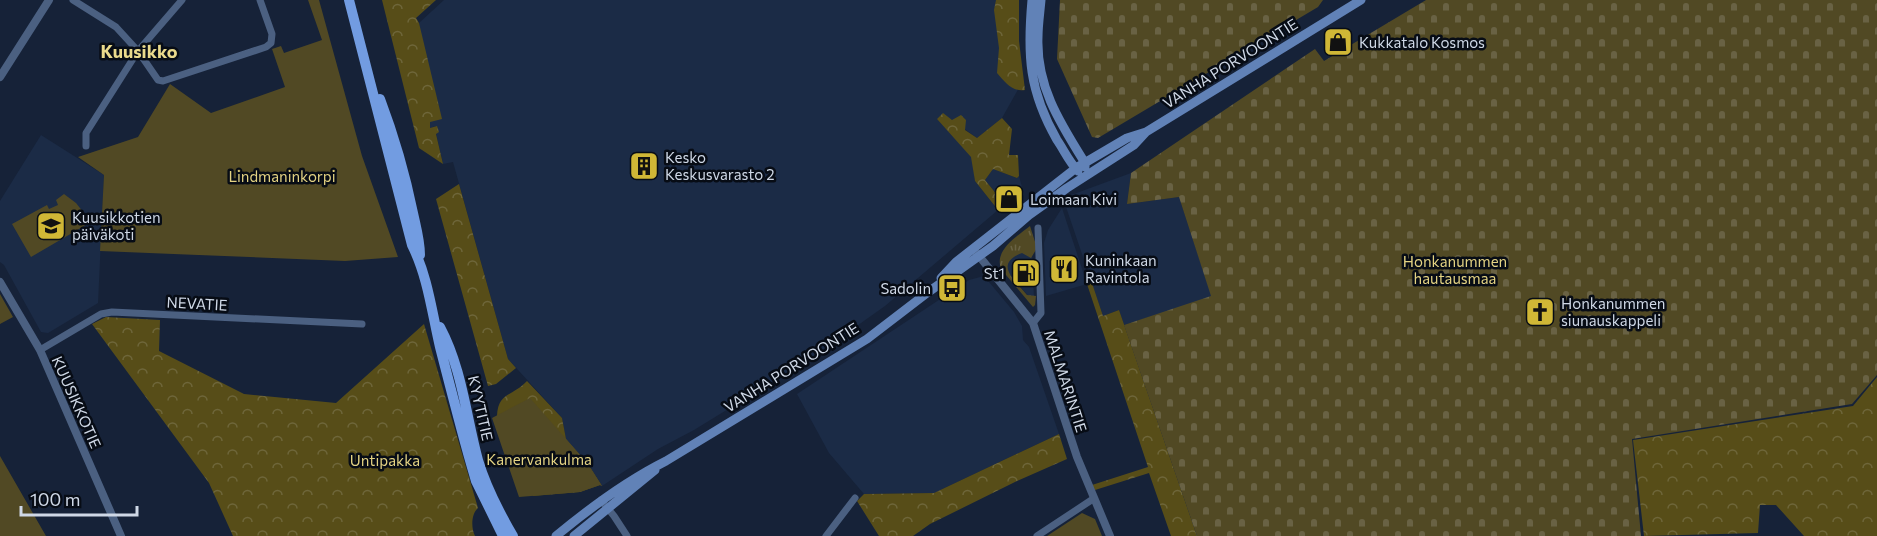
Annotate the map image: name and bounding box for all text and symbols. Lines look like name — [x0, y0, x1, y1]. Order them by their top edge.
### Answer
street label: VANHA PORVOONTIE — [1159, 14, 1301, 112]
shop icon: Kukkatalo Kosmos — [1322, 26, 1354, 58]
place label: Kukkatalo Kosmos — [1359, 33, 1485, 51]
district label: Kuusikko — [100, 40, 178, 62]
place label: Kesko Keskusvarasto 2 — [665, 148, 775, 183]
building icon: Kesko Keskusvarasto 2 — [628, 150, 660, 182]
park label: Lindmaninkorpi — [228, 167, 336, 185]
shop icon: Loimaan Kivi — [993, 183, 1025, 215]
place label: Loimaan Kivi — [1030, 190, 1117, 208]
place label: Kuusikkotien päiväkoti — [72, 208, 161, 243]
school or university icon: Kuusikkotien päiväkoti — [35, 210, 67, 242]
place label: Kuninkaan Ravintola — [1085, 251, 1157, 286]
park label: Honkanummen hautausmaa — [1403, 252, 1507, 287]
restaurant icon: Kuninkaan Ravintola — [1048, 253, 1080, 285]
fuel station icon: St1 — [1010, 257, 1042, 289]
place label: St1 — [984, 264, 1005, 282]
bus stop icon: Sadolin — [936, 272, 968, 304]
place label: Sadolin — [880, 279, 931, 297]
street label: NEVATIE — [166, 292, 228, 314]
place label: Honkanummen siunauskappeli — [1561, 294, 1665, 329]
church icon: Honkanummen siunauskappeli — [1524, 296, 1556, 328]
street label: VANHA PORVOONTIE — [720, 318, 862, 416]
street label: MALMARINTIE — [1041, 328, 1091, 434]
street label: KUUSIKKOTIE — [49, 353, 105, 451]
street label: KYYTITIE — [465, 374, 497, 442]
park label: Kanervankulma — [486, 450, 592, 468]
park label: Untipakka — [350, 451, 420, 469]
scale bar — [21, 479, 136, 517]
text: 100 m — [30, 488, 80, 510]

